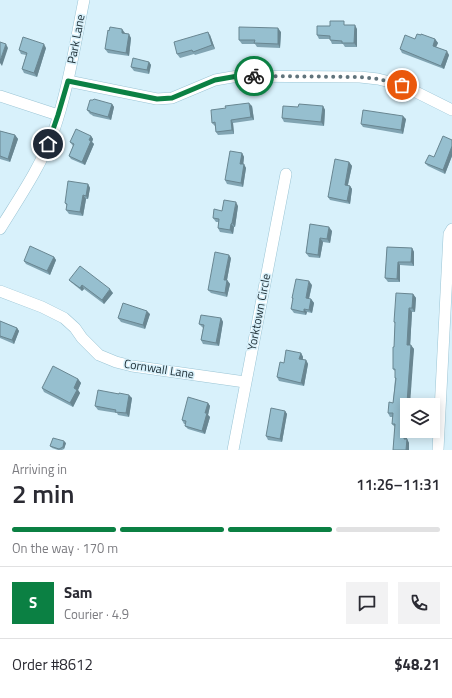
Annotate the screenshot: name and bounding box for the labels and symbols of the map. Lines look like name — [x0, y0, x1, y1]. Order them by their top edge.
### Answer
street label: Park Lane — [61, 13, 90, 65]
courier — [234, 56, 274, 96]
pin — [385, 68, 419, 102]
pin — [31, 127, 65, 161]
street label: Yorktown Circle — [242, 272, 275, 352]
street label: Cornwall Lane — [123, 354, 196, 383]

